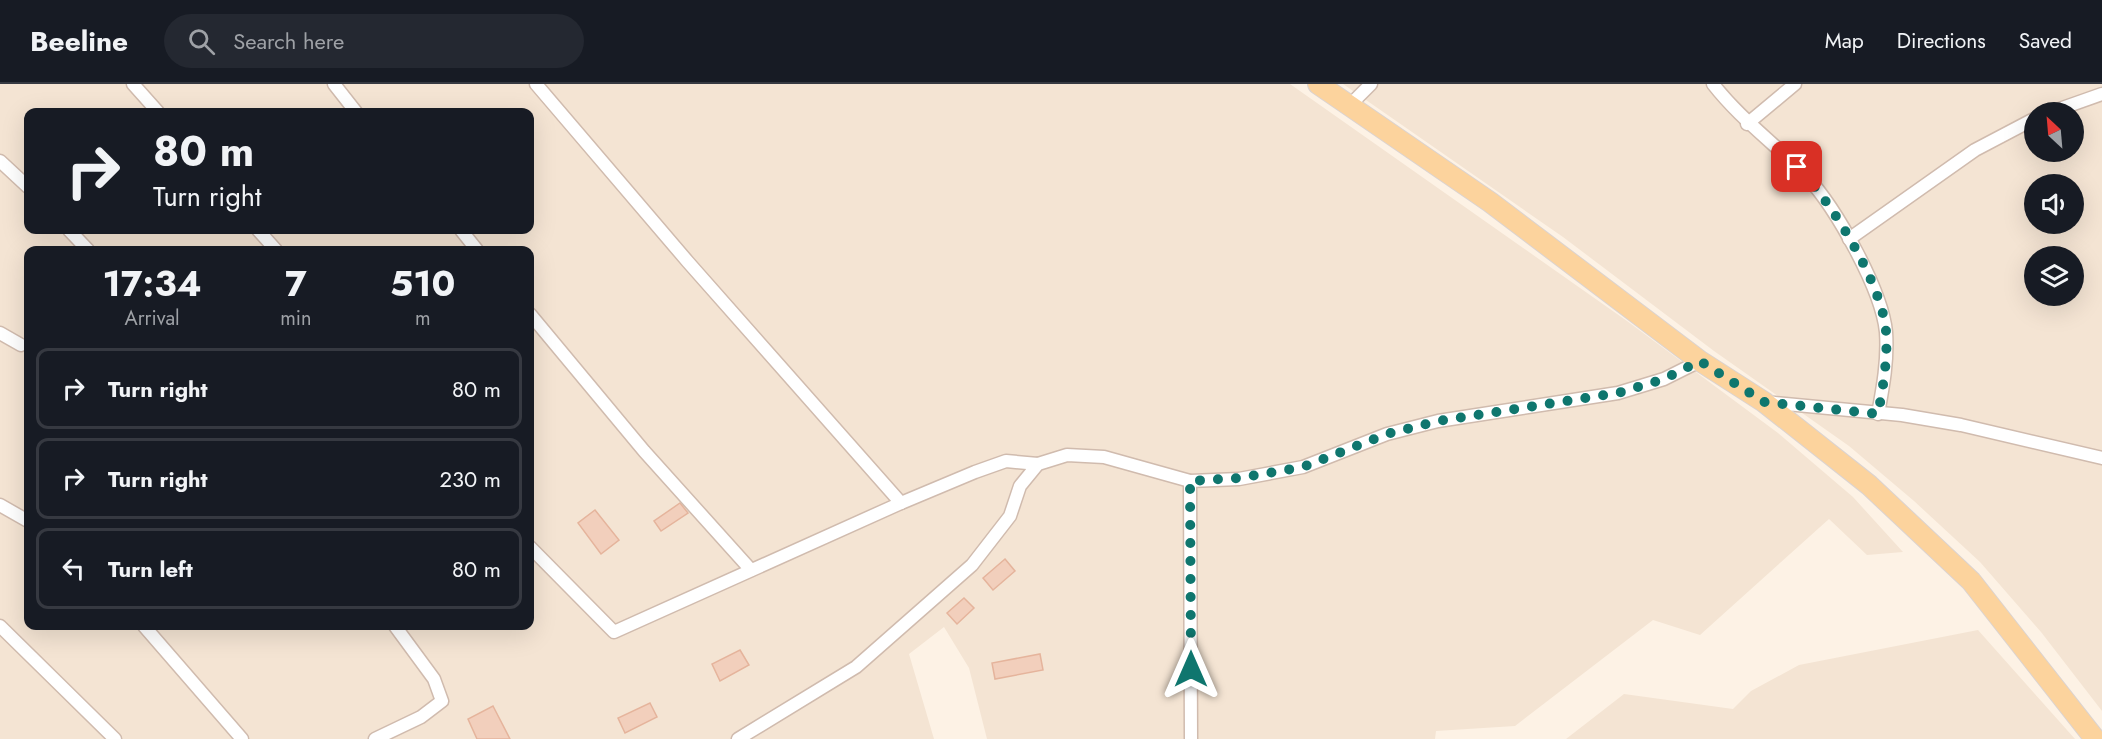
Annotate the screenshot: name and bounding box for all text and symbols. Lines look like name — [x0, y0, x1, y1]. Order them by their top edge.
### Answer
search box — [164, 14, 584, 68]
text: Beeline — [30, 21, 128, 62]
icon: search — [185, 25, 218, 58]
text: Search here — [233, 25, 344, 57]
text: Map — [1825, 26, 1864, 56]
text: Directions — [1897, 26, 1986, 56]
text: Saved — [2019, 26, 2072, 56]
north arrow — [2024, 102, 2084, 162]
map controls — [2024, 102, 2084, 306]
text: 80 m — [153, 121, 254, 182]
icon: right — [54, 132, 132, 210]
pin — [1771, 141, 1822, 192]
icon: arrive — [1780, 150, 1813, 183]
button: sound — [2024, 174, 2084, 234]
text: Turn right — [153, 177, 261, 216]
button: layers — [2024, 246, 2084, 306]
text: 17:34 — [103, 257, 202, 309]
text: 7 — [285, 257, 307, 309]
text: 510 — [390, 257, 455, 309]
text: Arrival — [125, 304, 180, 333]
text: min — [280, 304, 312, 333]
text: m — [415, 304, 431, 333]
icon: right — [57, 372, 90, 405]
text: Turn right — [108, 373, 208, 405]
text: 80 m — [452, 373, 501, 405]
icon: right — [57, 462, 90, 495]
text: Turn right — [108, 463, 208, 495]
text: 230 m — [440, 463, 501, 495]
icon: left — [57, 552, 90, 585]
text: Turn left — [108, 553, 193, 585]
text: 80 m — [452, 553, 501, 585]
position arrow — [1159, 637, 1223, 701]

